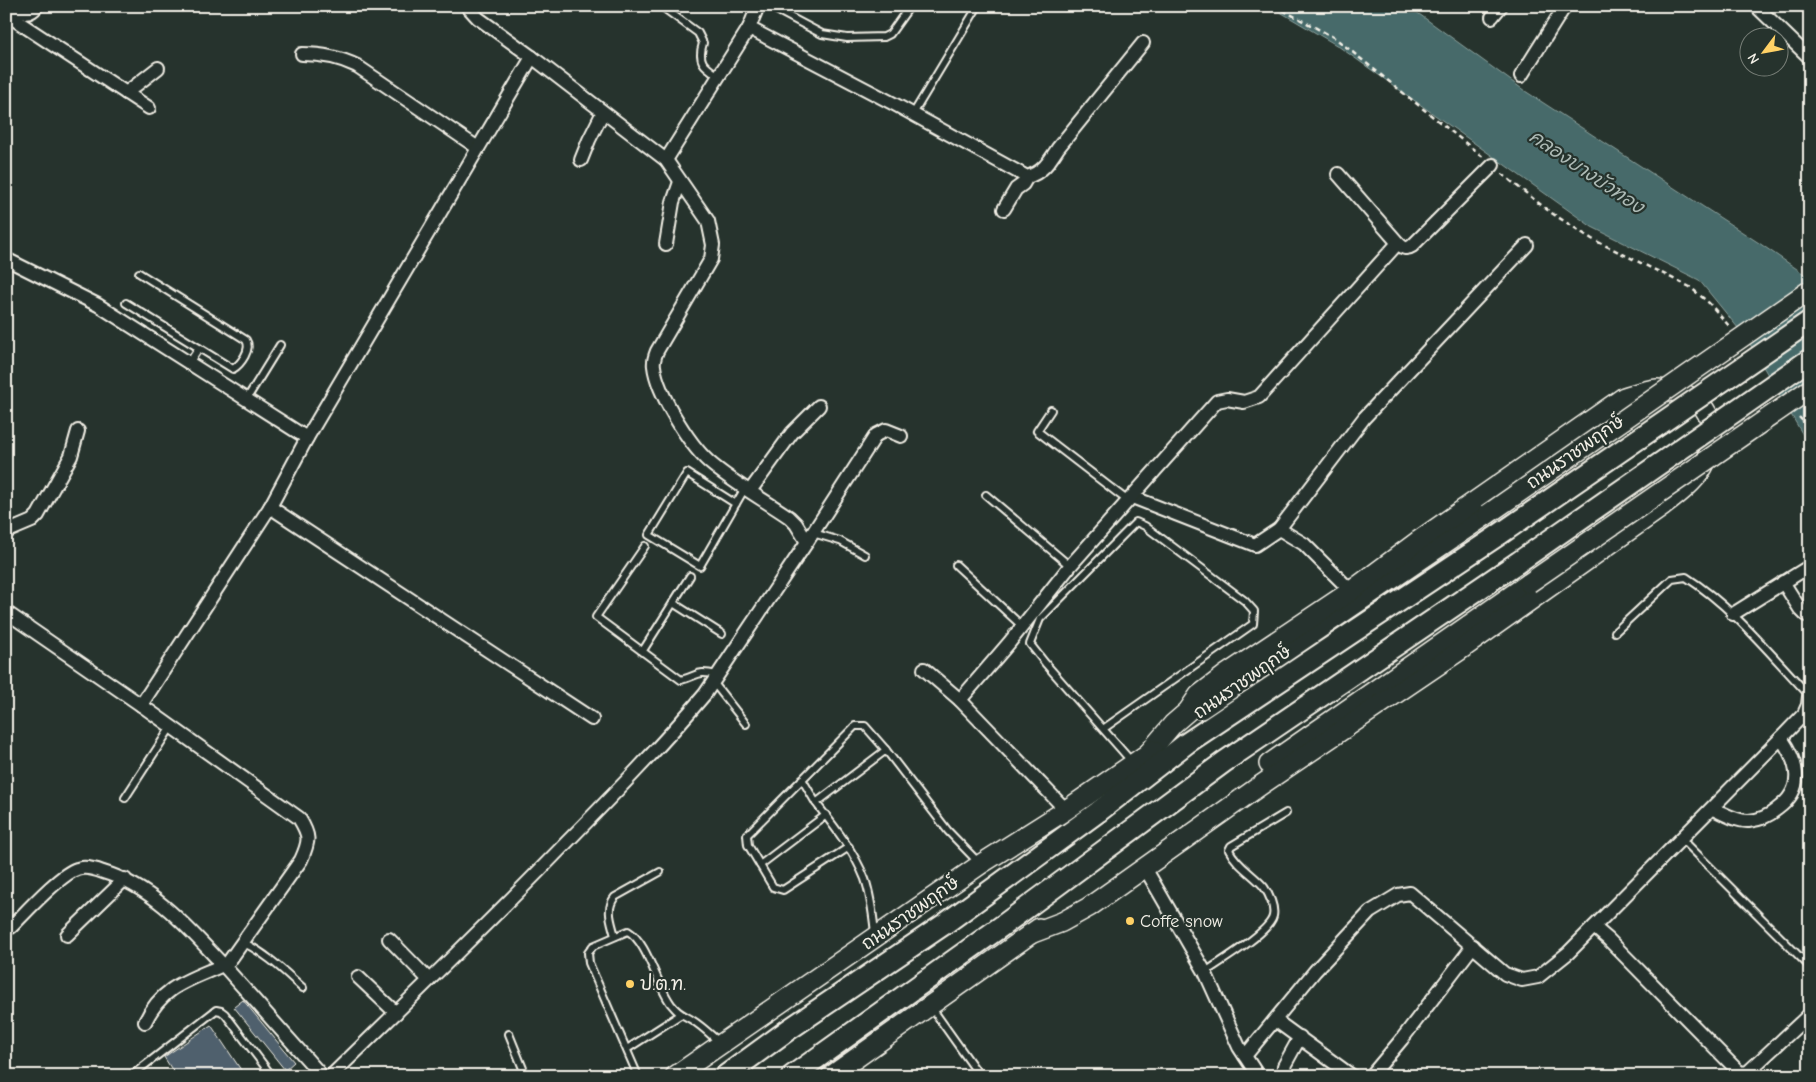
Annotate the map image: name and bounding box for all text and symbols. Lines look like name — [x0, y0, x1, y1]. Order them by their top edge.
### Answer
north arrow — [1738, 28, 1788, 78]
text: N — [1744, 50, 1763, 67]
water label: คลองบางบัวทอง — [1525, 125, 1650, 219]
street label: ถนนราชพฤกษ์ — [1521, 409, 1629, 494]
street label: ถนนราชพฤกษ์ — [1188, 639, 1296, 724]
street label: ถนนราชพฤกษ์ — [856, 870, 964, 955]
place label: Coffe snow — [1140, 911, 1223, 932]
marker: Coffe snow — [1124, 915, 1136, 927]
place label: ป.ต.ท. — [640, 973, 686, 995]
marker: ป.ต.ท. — [624, 978, 636, 990]

